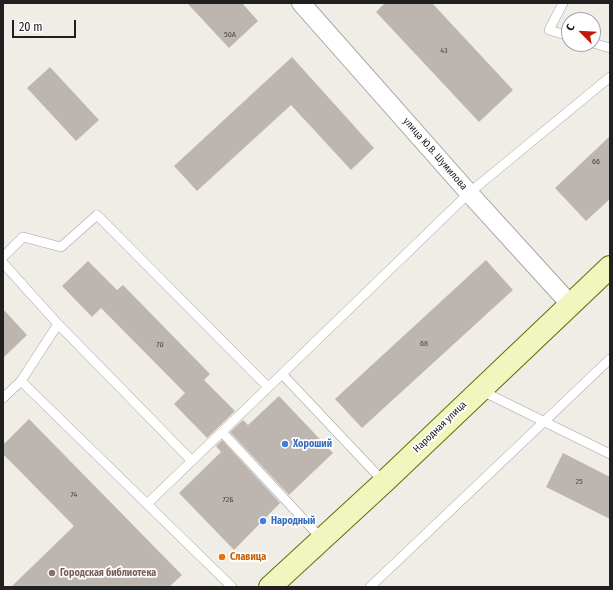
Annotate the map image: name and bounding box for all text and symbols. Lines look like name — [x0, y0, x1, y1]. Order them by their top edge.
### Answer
scale bar — [14, 12, 78, 38]
north arrow — [561, 12, 601, 52]
text: 20 m — [19, 20, 43, 34]
text: С — [563, 22, 578, 33]
house number: 50А — [224, 30, 236, 40]
house number: 43 — [440, 46, 448, 56]
street label: улица Ю.В. Шумилова — [400, 115, 470, 193]
house number: 66 — [592, 157, 600, 167]
house number: 68 — [420, 339, 428, 349]
house number: 70 — [156, 340, 164, 350]
street label: Народная улица — [411, 399, 469, 455]
place label: Хороший — [293, 438, 332, 450]
marker: Хороший — [280, 439, 290, 449]
house number: 25 — [575, 477, 583, 487]
house number: 74 — [71, 490, 77, 500]
house number: 72Б — [223, 495, 233, 505]
place label: Народный — [271, 515, 315, 527]
marker: Народный — [258, 516, 268, 526]
place label: Славица — [230, 551, 266, 563]
marker: Славица — [217, 552, 227, 562]
place label: Городская библиотека — [60, 567, 156, 579]
marker: Городская библиотека — [47, 568, 57, 578]

